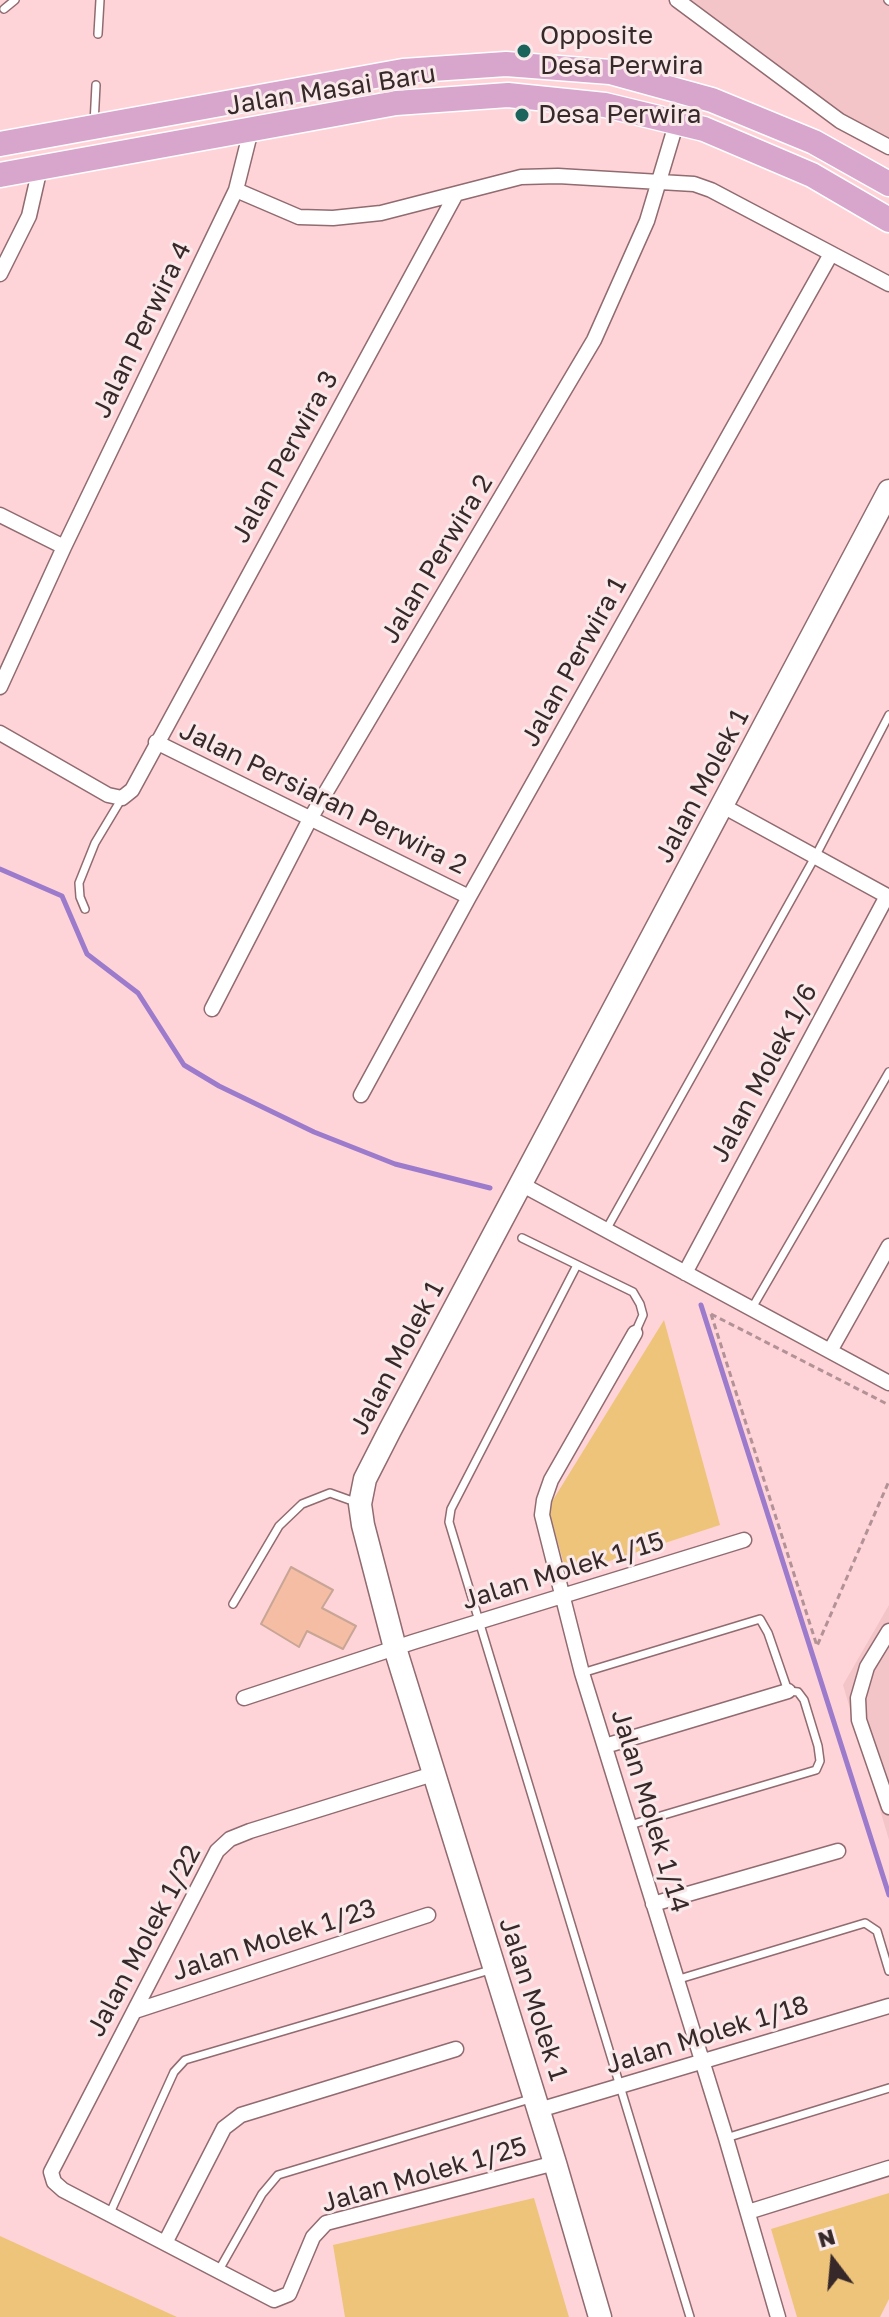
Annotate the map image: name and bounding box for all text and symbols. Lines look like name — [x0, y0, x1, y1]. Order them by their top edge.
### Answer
place label: Opposite Desa Perwira — [540, 20, 703, 82]
marker: Opposite Desa Perwira — [515, 42, 533, 60]
street label: Jalan Masai Baru — [224, 58, 438, 122]
place label: Desa Perwira — [538, 99, 701, 131]
marker: Desa Perwira — [513, 106, 531, 124]
street label: Jalan Perwira 4 — [86, 237, 198, 423]
street label: Jalan Perwira 3 — [225, 366, 345, 548]
street label: Jalan Perwira 2 — [374, 469, 500, 649]
street label: Jalan Perwira 1 — [515, 572, 633, 752]
street label: Jalan Molek 1 — [648, 704, 756, 868]
street label: Jalan Persiaran Perwira 2 — [174, 715, 472, 881]
street label: Jalan Molek 1/6 — [704, 978, 824, 1168]
street label: Jalan Molek 1 — [343, 1276, 451, 1440]
street label: Jalan Molek 1/15 — [458, 1525, 668, 1617]
street label: Jalan Molek 1/14 — [604, 1706, 696, 1916]
street label: Jalan Molek 1/22 — [80, 1840, 208, 2042]
street label: Jalan Molek 1/23 — [168, 1892, 380, 1988]
street label: Jalan Molek 1 — [492, 1914, 574, 2084]
street label: Jalan Molek 1/18 — [602, 1989, 812, 2081]
street label: Jalan Molek 1/25 — [318, 2131, 530, 2219]
north arrow — [793, 2221, 873, 2301]
text: N — [814, 2222, 838, 2253]

